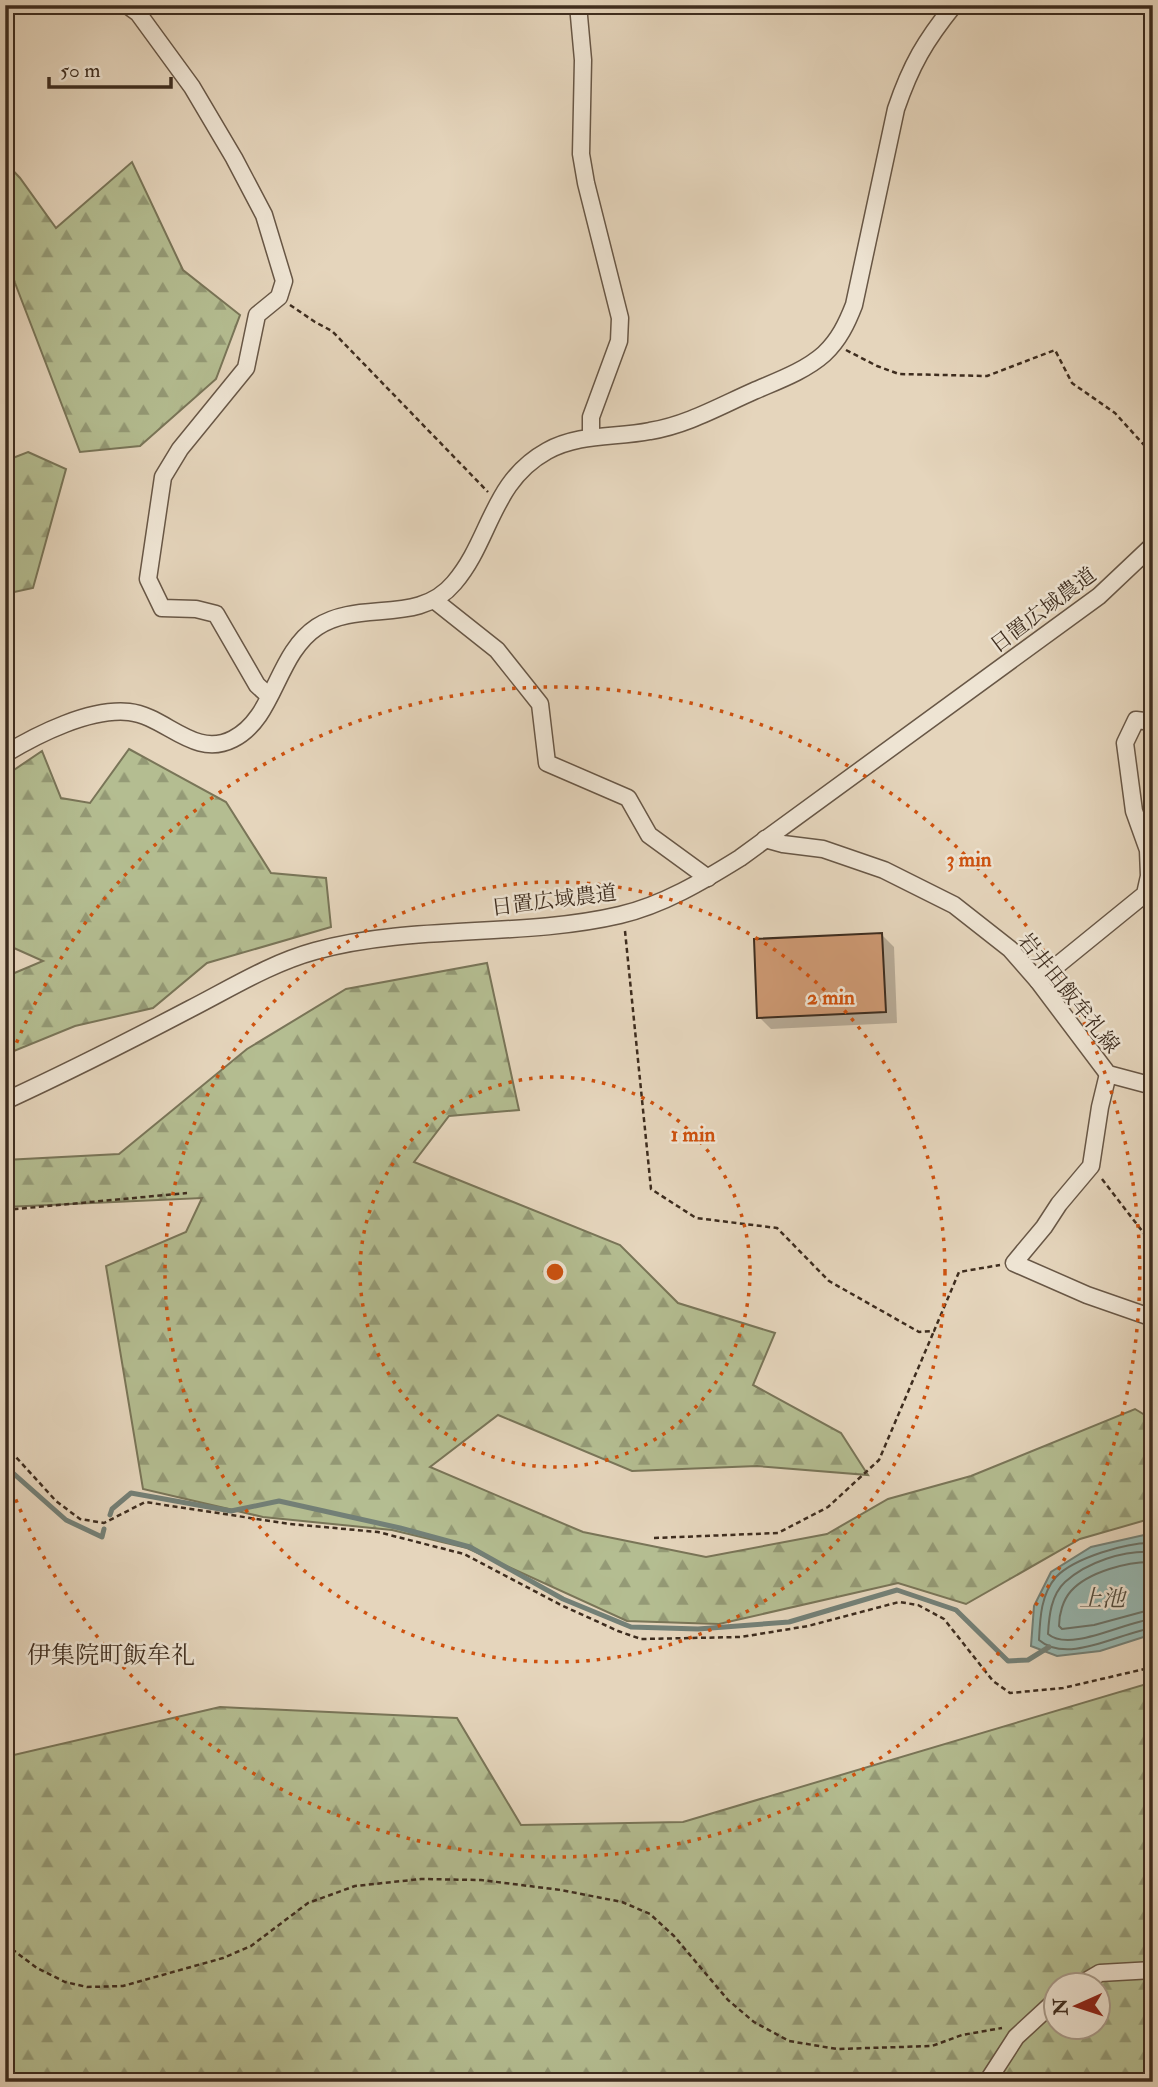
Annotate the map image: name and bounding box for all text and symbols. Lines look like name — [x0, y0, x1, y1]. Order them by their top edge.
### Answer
scale bar — [49, 46, 172, 90]
text: 50 m — [60, 57, 101, 84]
street label: 日置広域農道 — [985, 562, 1102, 659]
text: 3 min — [946, 846, 992, 873]
street label: 日置広域農道 — [490, 879, 618, 922]
street label: 岩井田飯牟礼線 — [1012, 928, 1125, 1059]
text: 2 min — [807, 984, 855, 1011]
text: 1 min — [671, 1121, 715, 1148]
centre of rings — [543, 1260, 567, 1284]
water label: 上池 — [1079, 1584, 1128, 1613]
district label: 伊集院町飯牟礼 — [27, 1640, 195, 1671]
north arrow — [1042, 1972, 1112, 2042]
text: N — [1049, 1997, 1074, 2017]

